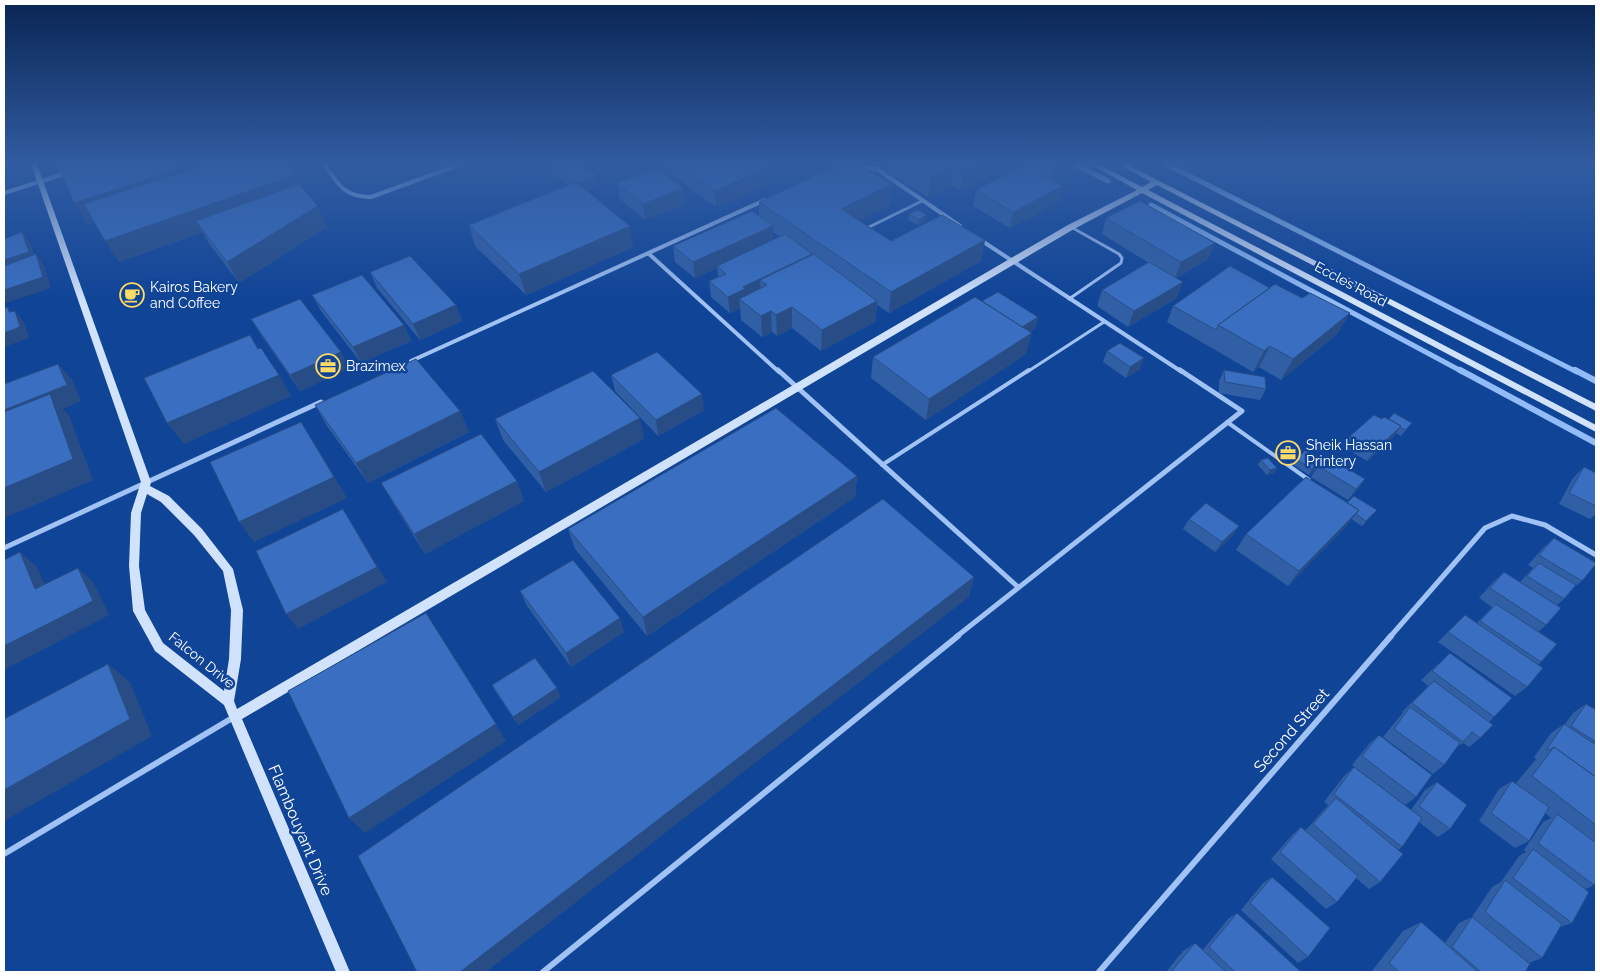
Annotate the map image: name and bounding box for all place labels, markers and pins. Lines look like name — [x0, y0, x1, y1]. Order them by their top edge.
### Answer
place label: Kairos Bakery and Coffee — [150, 279, 238, 311]
cafe icon: Kairos Bakery and Coffee — [119, 282, 145, 308]
office icon: Brazimex — [315, 353, 341, 379]
place label: Brazimex — [346, 358, 406, 374]
place label: Sheik Hassan Printery — [1306, 437, 1392, 469]
office icon: Sheik Hassan Printery — [1275, 440, 1301, 466]

